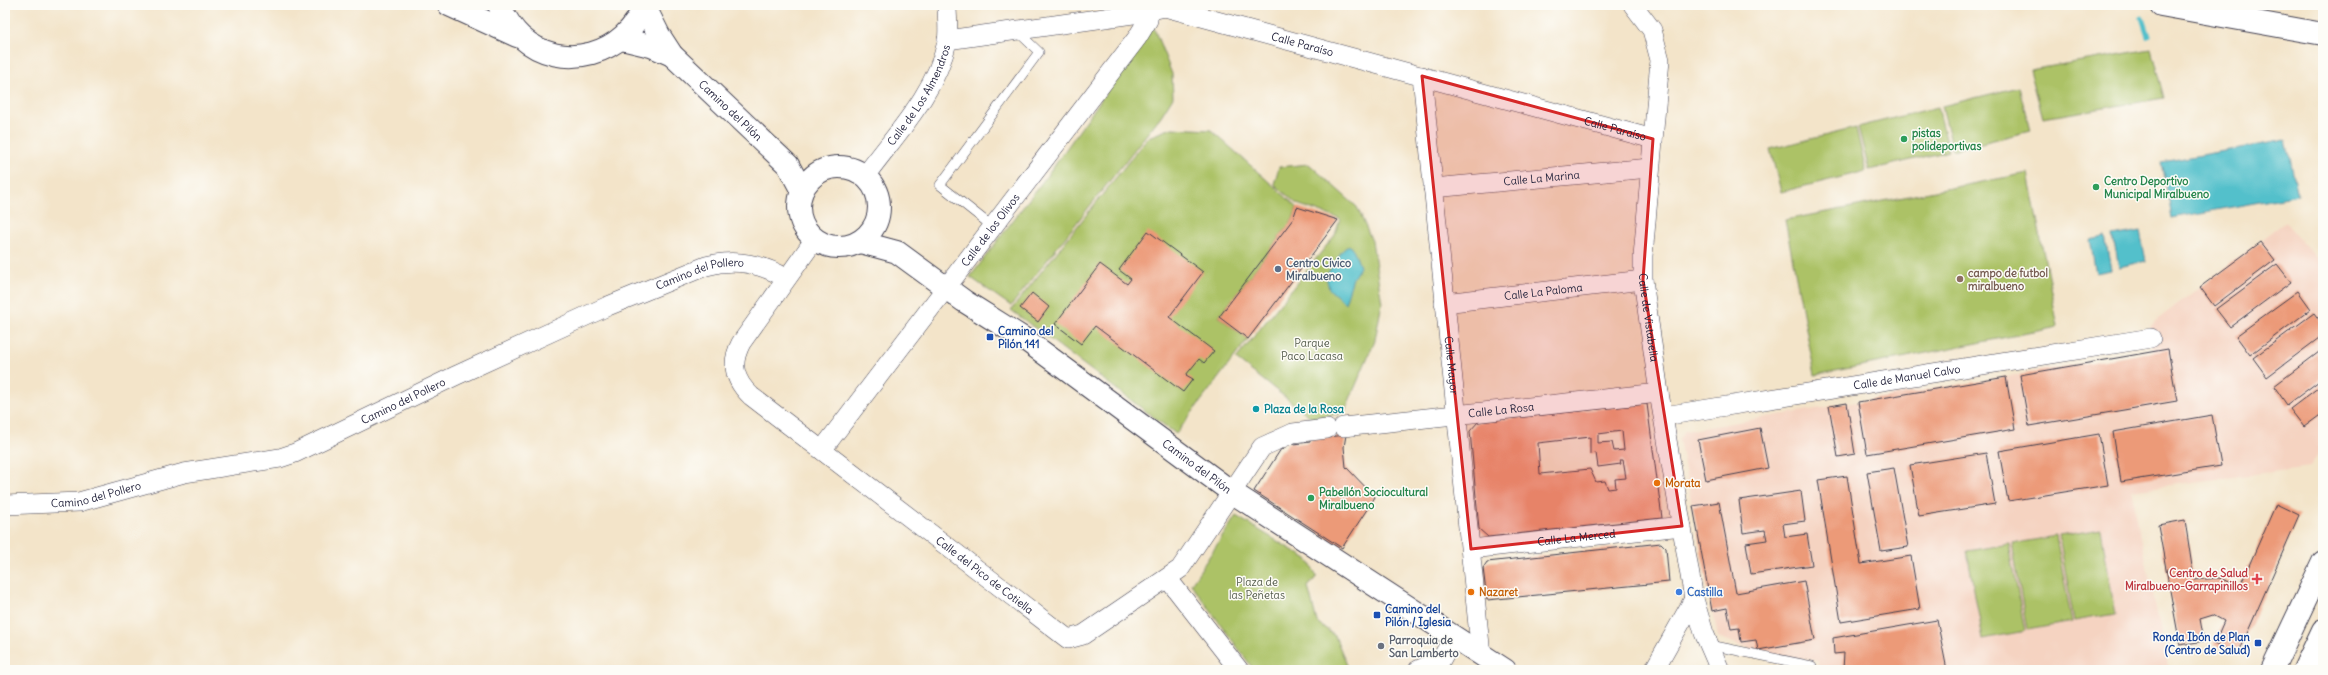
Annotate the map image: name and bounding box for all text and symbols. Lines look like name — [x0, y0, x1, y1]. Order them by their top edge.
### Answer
street label: Calle Paraíso — [1270, 29, 1335, 59]
street label: Calle de Los Almendros — [884, 43, 953, 148]
street label: Camino del Pilón — [696, 77, 765, 144]
street label: Calle Paraíso — [1583, 114, 1648, 144]
place label: pistas polideportivas — [1912, 126, 1981, 154]
marker: pistas polideportivas — [1899, 134, 1909, 144]
street label: Calle La Marina — [1503, 168, 1580, 188]
place label: Centro Deportivo Municipal Miralbueno — [2104, 174, 2209, 202]
marker: Centro Deportivo Municipal Miralbueno — [2091, 182, 2101, 192]
street label: Calle de los Olivos — [958, 191, 1023, 269]
street label: Camino del Pollero — [654, 255, 745, 293]
place label: Centro Cívico Miralbueno — [1286, 256, 1351, 283]
marker: Centro Cívico Miralbueno — [1273, 264, 1283, 274]
place label: campo de futbol miralbueno — [1968, 266, 2048, 293]
street label: Calle de Vistabella — [1636, 273, 1662, 363]
marker: campo de futbol miralbueno — [1955, 274, 1965, 284]
street label: Calle La Paloma — [1503, 280, 1583, 303]
place label: Camino del Pilón 141 — [998, 324, 1054, 351]
marker: Camino del Pilón 141 — [985, 332, 995, 342]
street label: Calle Mayor — [1442, 335, 1462, 396]
park label: Parque Paco Lacasa — [1281, 336, 1343, 363]
street label: Calle de Manuel Calvo — [1852, 362, 1961, 393]
street label: Camino del Pollero — [359, 375, 448, 427]
street label: Calle La Rosa — [1467, 399, 1535, 420]
place label: Plaza de la Rosa — [1264, 402, 1345, 416]
marker: Plaza de la Rosa — [1251, 404, 1261, 414]
street label: Camino del Pilón — [1160, 436, 1234, 496]
place label: Morata — [1665, 476, 1701, 490]
street label: Camino del Pollero — [51, 478, 143, 510]
marker: Morata — [1652, 478, 1662, 488]
place label: Pabellón Sociocultural Miralbueno — [1319, 485, 1428, 512]
marker: Pabellón Sociocultural Miralbueno — [1306, 493, 1316, 503]
street label: Calle La Merced — [1536, 526, 1617, 549]
street label: Calle del Pico de Cotiella — [933, 533, 1036, 617]
place label: Centro de Salud Miralbueno-Garrapinillos — [2125, 566, 2249, 594]
marker: Centro de Salud Miralbueno-Garrapinillos — [2251, 573, 2263, 585]
park label: Plaza de las Peñetas — [1229, 575, 1285, 602]
place label: Nazaret — [1479, 585, 1518, 599]
place label: Castilla — [1687, 585, 1724, 599]
marker: Nazaret — [1466, 587, 1476, 597]
marker: Castilla — [1674, 587, 1684, 597]
place label: Camino del Pilón / Iglesia — [1385, 602, 1452, 630]
marker: Camino del Pilón / Iglesia — [1372, 610, 1382, 620]
place label: Ronda Ibón de Plan (Centro de Salud) — [2152, 630, 2251, 658]
place label: Parroquia de San Lamberto — [1389, 633, 1459, 660]
marker: Ronda Ibón de Plan (Centro de Salud) — [2253, 638, 2263, 648]
marker: Parroquia de San Lamberto — [1376, 641, 1386, 651]

